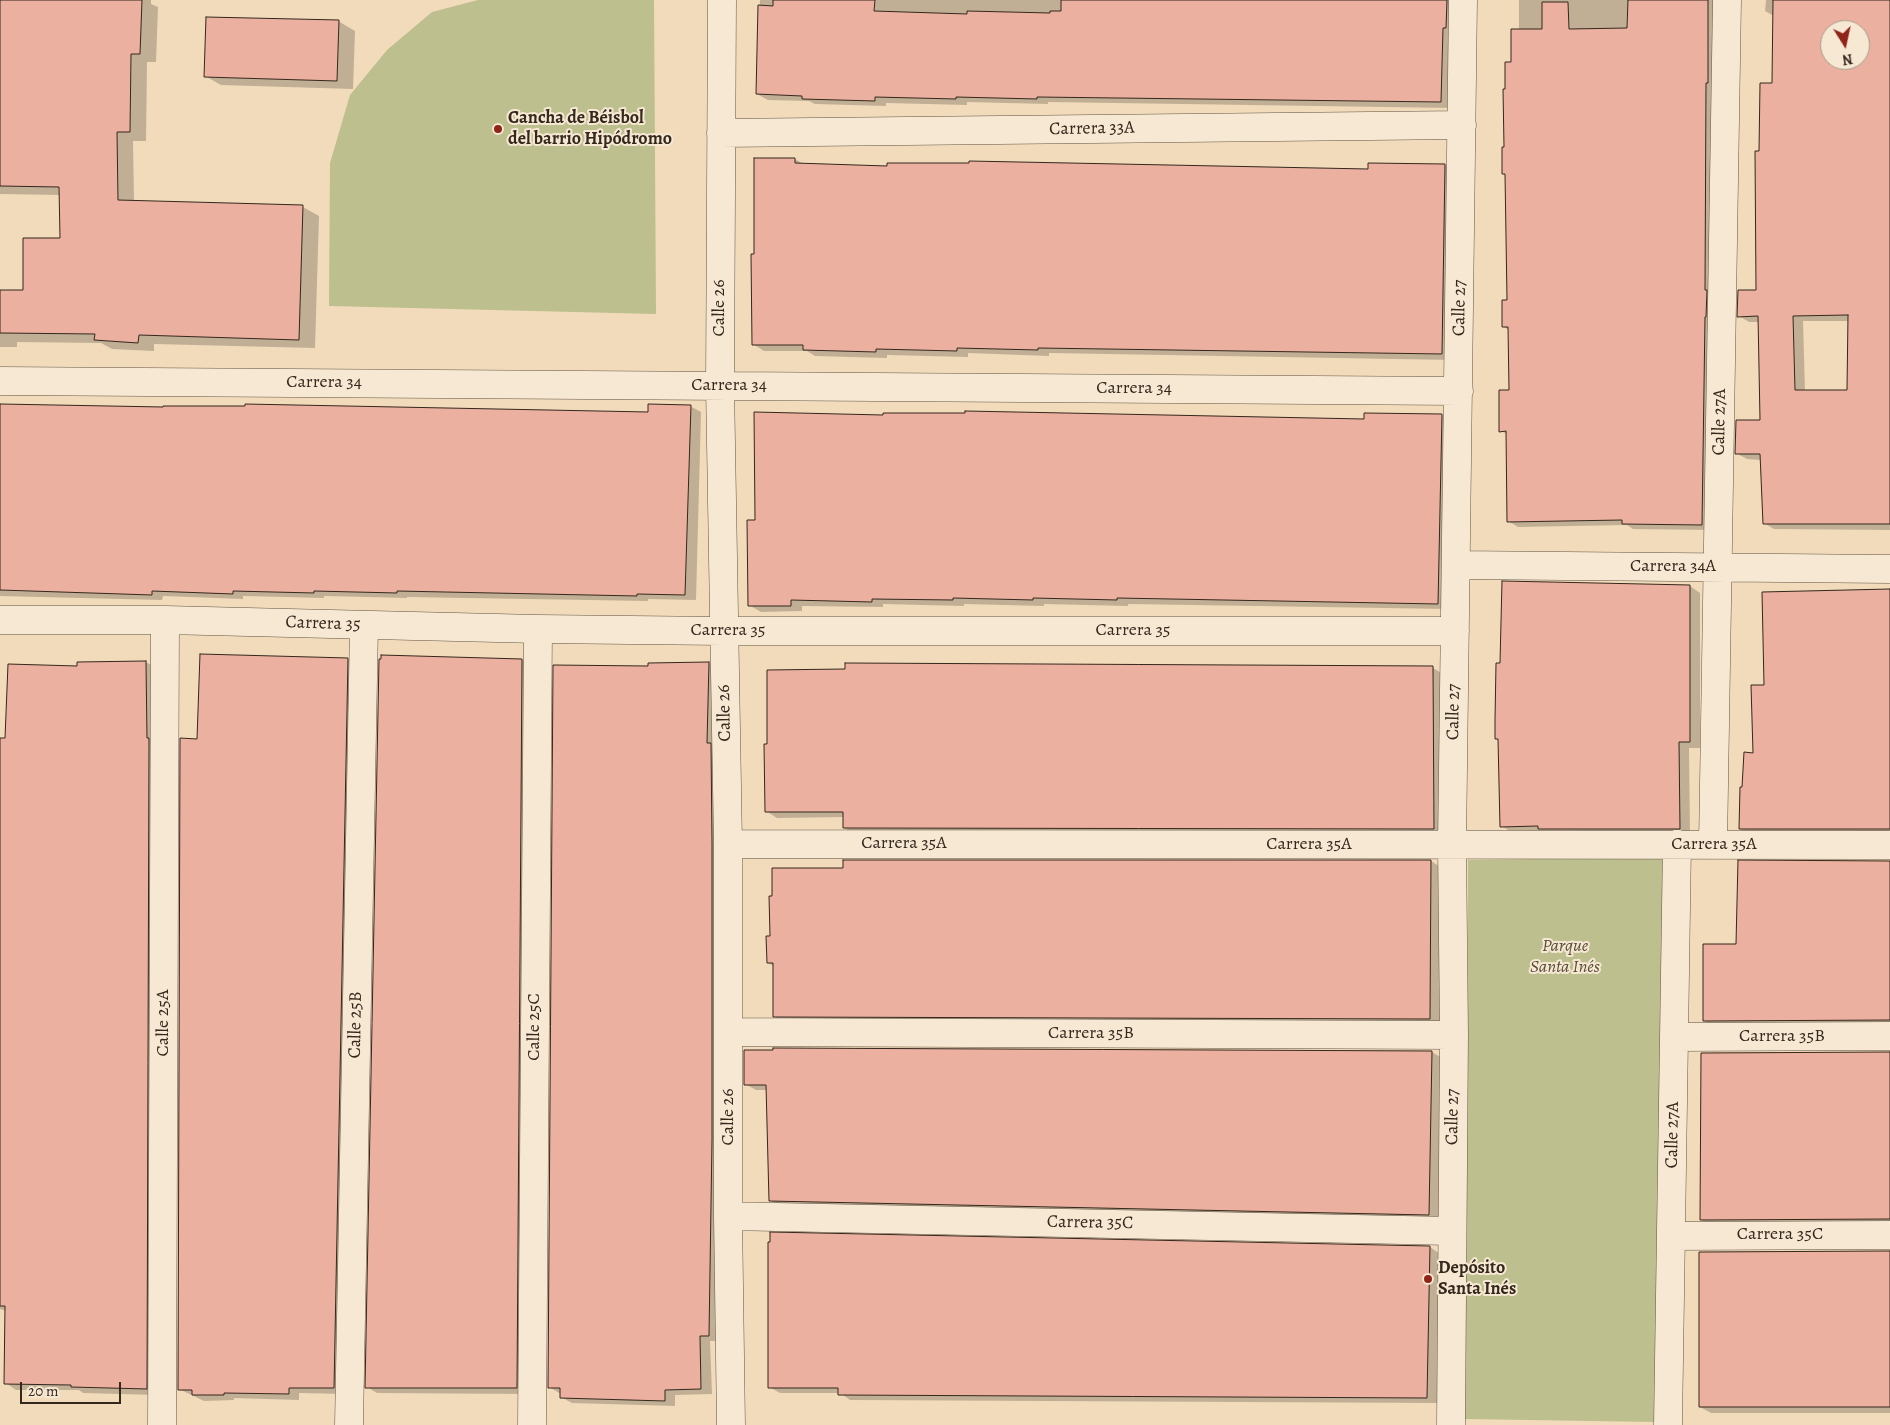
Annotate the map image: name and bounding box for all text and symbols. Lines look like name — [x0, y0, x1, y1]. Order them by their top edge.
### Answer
north arrow — [1820, 20, 1870, 70]
text: N — [1841, 49, 1854, 70]
place label: Cancha de Béisbol del barrio Hipódromo — [508, 108, 672, 150]
street label: Carrera 33A — [1049, 117, 1135, 141]
marker: Cancha de Béisbol del barrio Hipódromo — [492, 123, 504, 135]
street label: Calle 26 — [709, 280, 731, 336]
street label: Calle 27 — [1449, 280, 1471, 336]
street label: Carrera 34 — [286, 372, 362, 394]
street label: Carrera 34 — [691, 375, 767, 397]
street label: Carrera 34 — [1096, 378, 1172, 400]
street label: Calle 27A — [1709, 388, 1731, 456]
street label: Carrera 34A — [1630, 556, 1716, 578]
street label: Carrera 35 — [285, 612, 361, 636]
street label: Carrera 35 — [690, 620, 766, 642]
street label: Carrera 35 — [1095, 620, 1171, 642]
street label: Calle 26 — [714, 684, 736, 742]
street label: Calle 27 — [1443, 684, 1465, 740]
street label: Carrera 35A — [861, 833, 947, 855]
street label: Carrera 35A — [1266, 834, 1352, 856]
street label: Carrera 35A — [1671, 834, 1757, 856]
park label: Parque Santa Inés — [1530, 936, 1600, 979]
street label: Calle 25A — [153, 990, 175, 1056]
street label: Calle 25B — [345, 991, 367, 1059]
street label: Calle 25C — [524, 993, 546, 1061]
street label: Carrera 35B — [1048, 1023, 1134, 1045]
street label: Carrera 35B — [1739, 1026, 1825, 1048]
street label: Calle 26 — [718, 1089, 740, 1145]
street label: Calle 27 — [1442, 1089, 1464, 1145]
street label: Calle 27A — [1662, 1101, 1684, 1169]
street label: Carrera 35C — [1047, 1211, 1133, 1235]
street label: Carrera 35C — [1737, 1224, 1823, 1246]
place label: Depósito Santa Inés — [1438, 1258, 1516, 1300]
marker: Depósito Santa Inés — [1422, 1273, 1434, 1285]
scale bar — [22, 1372, 124, 1404]
text: 20 m — [28, 1381, 59, 1401]

